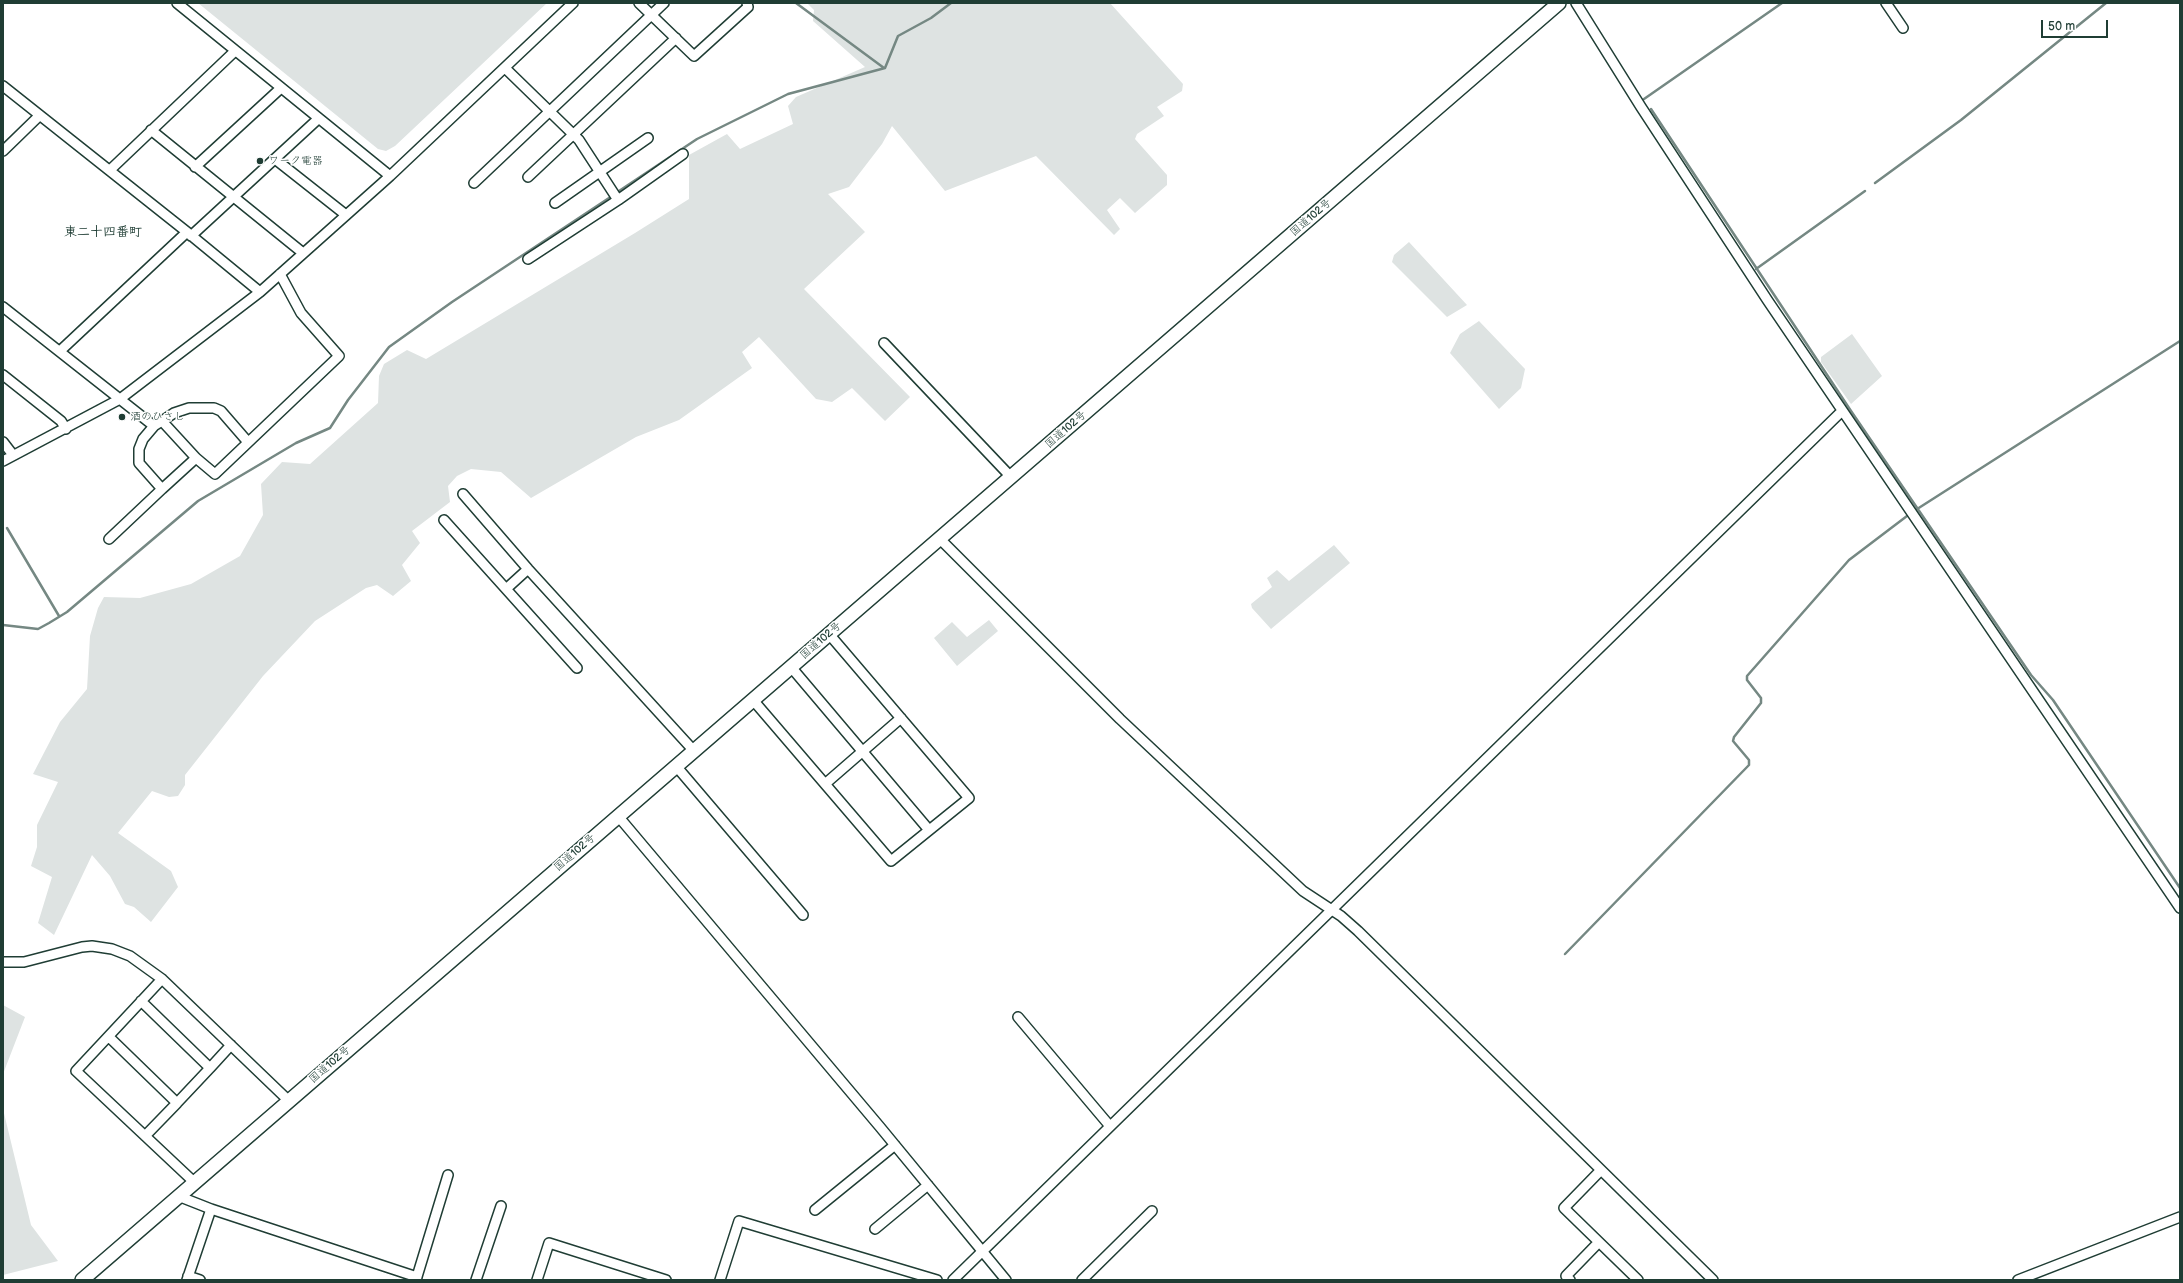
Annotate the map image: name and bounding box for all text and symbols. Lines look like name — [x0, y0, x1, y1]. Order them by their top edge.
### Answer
scale bar — [2043, 12, 2110, 38]
text: 50 m — [2048, 19, 2075, 34]
place label: ワーク電器 — [268, 154, 323, 168]
marker: ワーク電器 — [255, 156, 265, 166]
street label: 国道102号 — [1288, 197, 1334, 239]
district label: 東二十四番町 — [64, 225, 142, 241]
street label: 国道102号 — [1043, 409, 1089, 451]
place label: 酒のひさし — [130, 410, 185, 424]
marker: 酒のひさし — [117, 412, 127, 422]
street label: 国道102号 — [798, 620, 844, 662]
street label: 国道102号 — [552, 832, 598, 874]
street label: 国道102号 — [307, 1044, 353, 1086]

